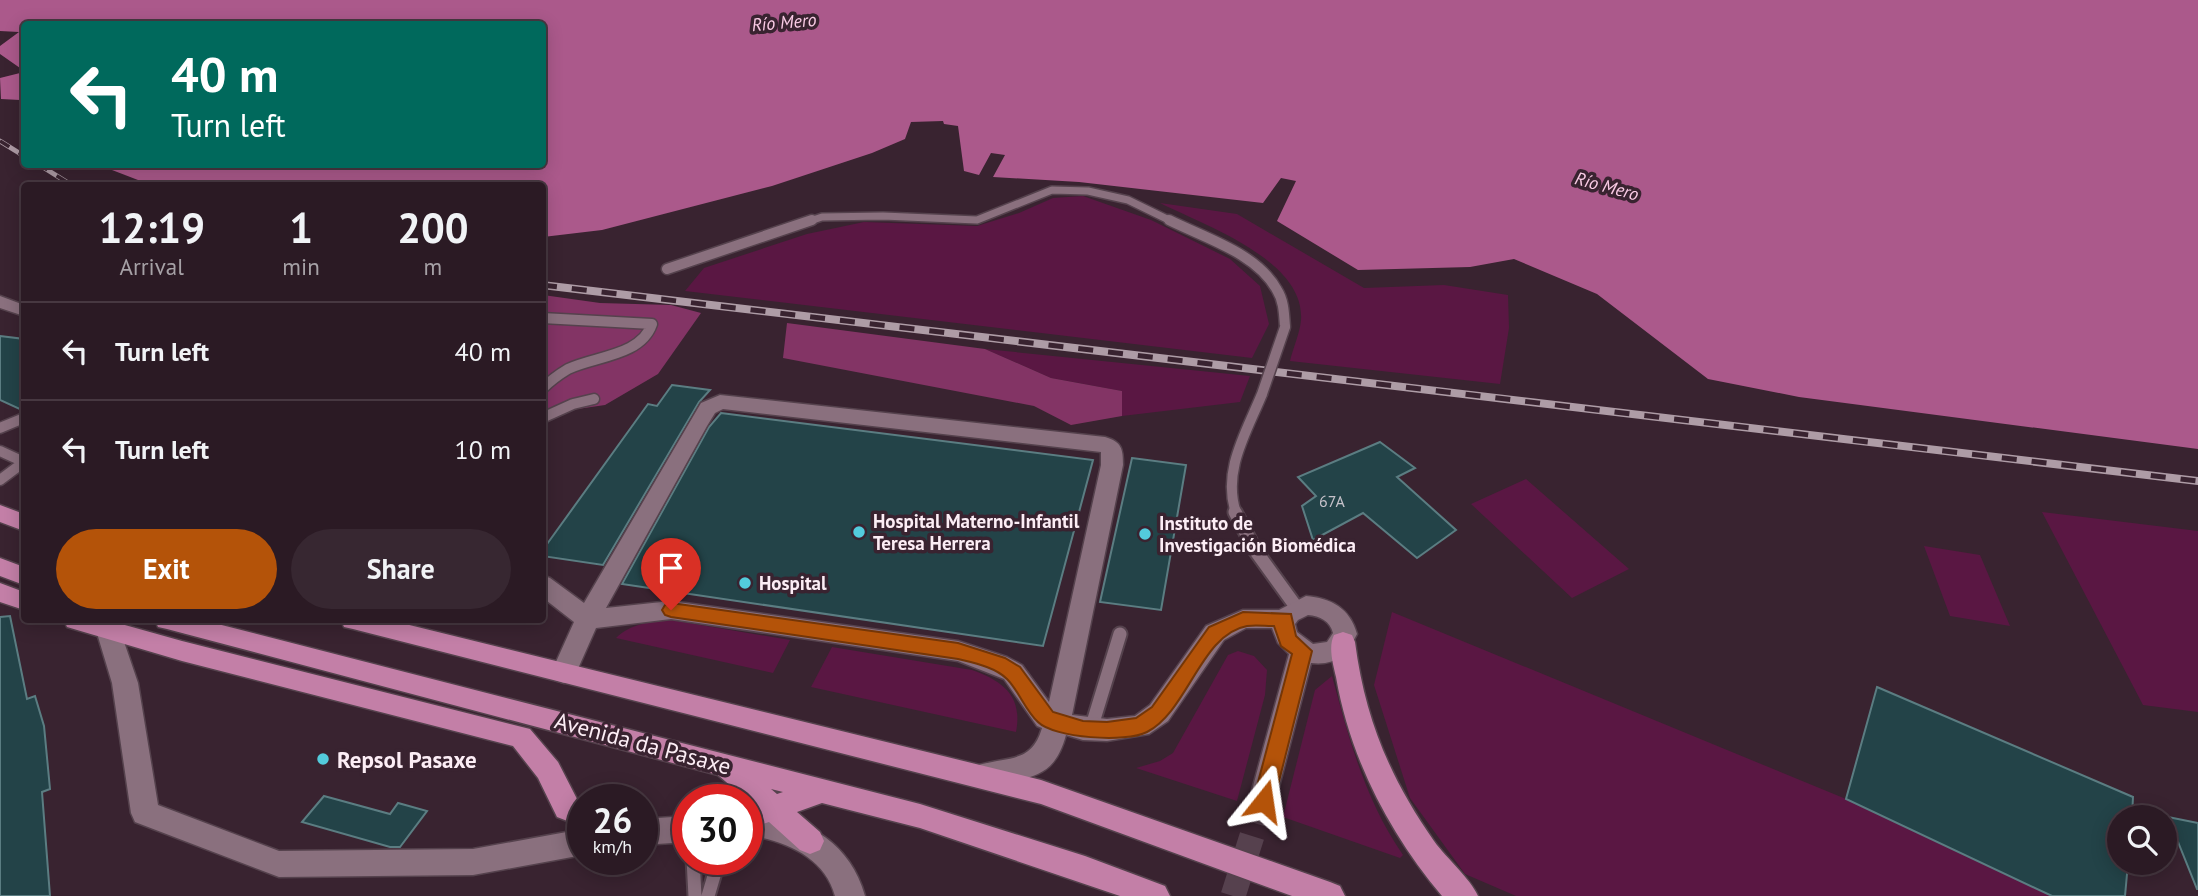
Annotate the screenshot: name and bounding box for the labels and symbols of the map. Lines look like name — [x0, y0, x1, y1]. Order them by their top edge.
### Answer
water label: Río Mero — [751, 8, 817, 36]
water label: Río Mero — [1573, 166, 1641, 206]
house number: 67A — [1319, 491, 1346, 511]
place label: Hospital Materno-Infantil Teresa Herrera — [873, 509, 1080, 555]
place label: Instituto de Investigación Biomédica — [1159, 511, 1356, 557]
marker: Hospital Materno-Infantil Teresa Herrera — [851, 524, 867, 540]
marker: Instituto de Investigación Biomédica — [1137, 526, 1153, 542]
pin — [641, 538, 701, 610]
place label: Hospital — [759, 571, 827, 595]
marker: Hospital — [737, 575, 753, 591]
street label: Avenida da Pasaxe — [552, 706, 734, 780]
place label: Repsol Pasaxe — [337, 745, 477, 774]
marker: Repsol Pasaxe — [315, 751, 331, 767]
position arrow — [1227, 764, 1301, 838]
speed limit sign: 30 — [672, 784, 763, 875]

